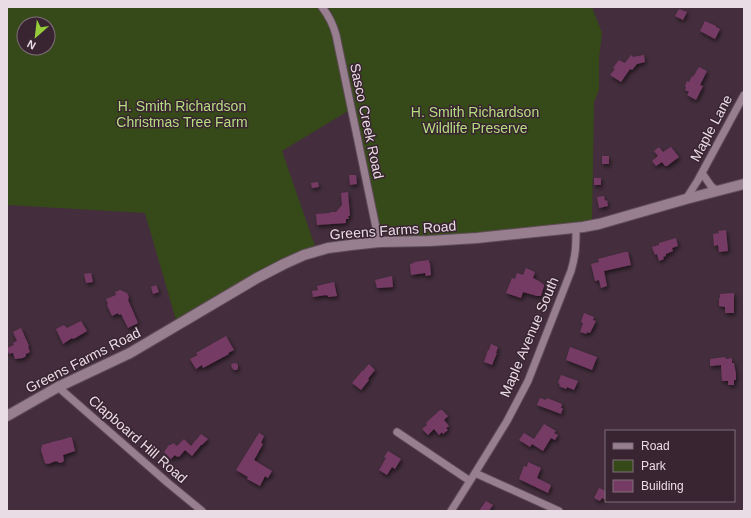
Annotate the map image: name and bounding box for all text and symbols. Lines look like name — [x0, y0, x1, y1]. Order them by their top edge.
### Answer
north arrow — [16, 16, 56, 56]
text: N — [25, 38, 38, 52]
street label: Sasco Creek Road — [347, 62, 387, 180]
street label: Maple Lane — [687, 92, 735, 164]
park label: H. Smith Richardson Christmas Tree Farm — [116, 98, 248, 130]
park label: H. Smith Richardson Wildlife Preserve — [411, 104, 539, 136]
street label: Greens Farms Road — [329, 218, 457, 242]
street label: Maple Avenue South — [496, 275, 562, 399]
street label: Greens Farms Road — [23, 324, 143, 396]
street label: Clapboard Hill Road — [85, 392, 191, 486]
legend — [605, 430, 735, 502]
text: Road — [641, 439, 670, 453]
text: Park — [641, 459, 667, 473]
text: Building — [641, 479, 684, 493]

